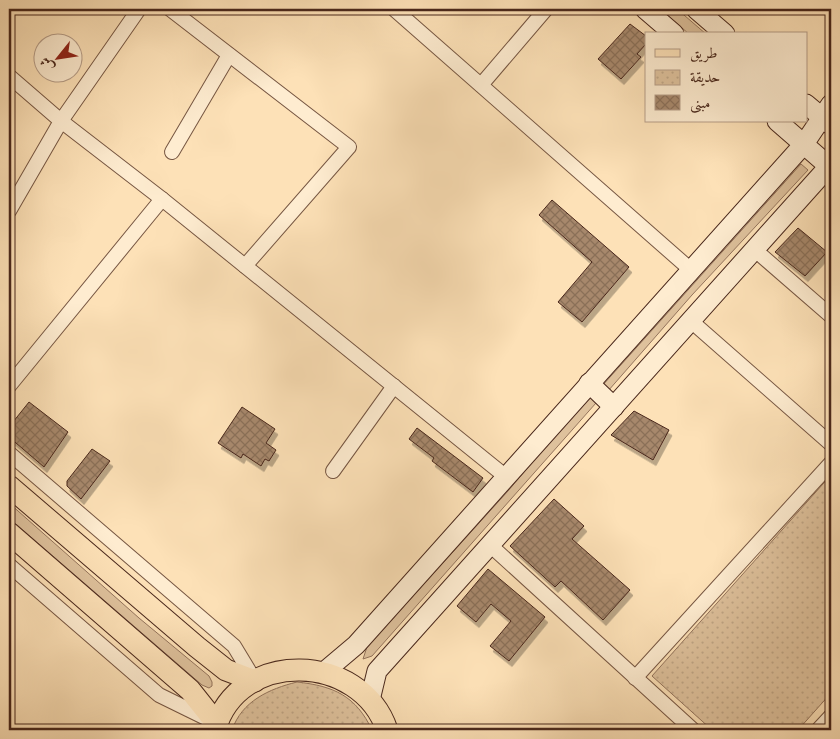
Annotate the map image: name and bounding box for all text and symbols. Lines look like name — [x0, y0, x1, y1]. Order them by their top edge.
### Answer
north arrow — [32, 32, 82, 82]
legend — [645, 32, 808, 122]
text: طريق — [690, 42, 717, 63]
text: ش — [35, 53, 59, 76]
text: حديقة — [690, 66, 720, 87]
text: مبنى — [690, 92, 710, 114]

